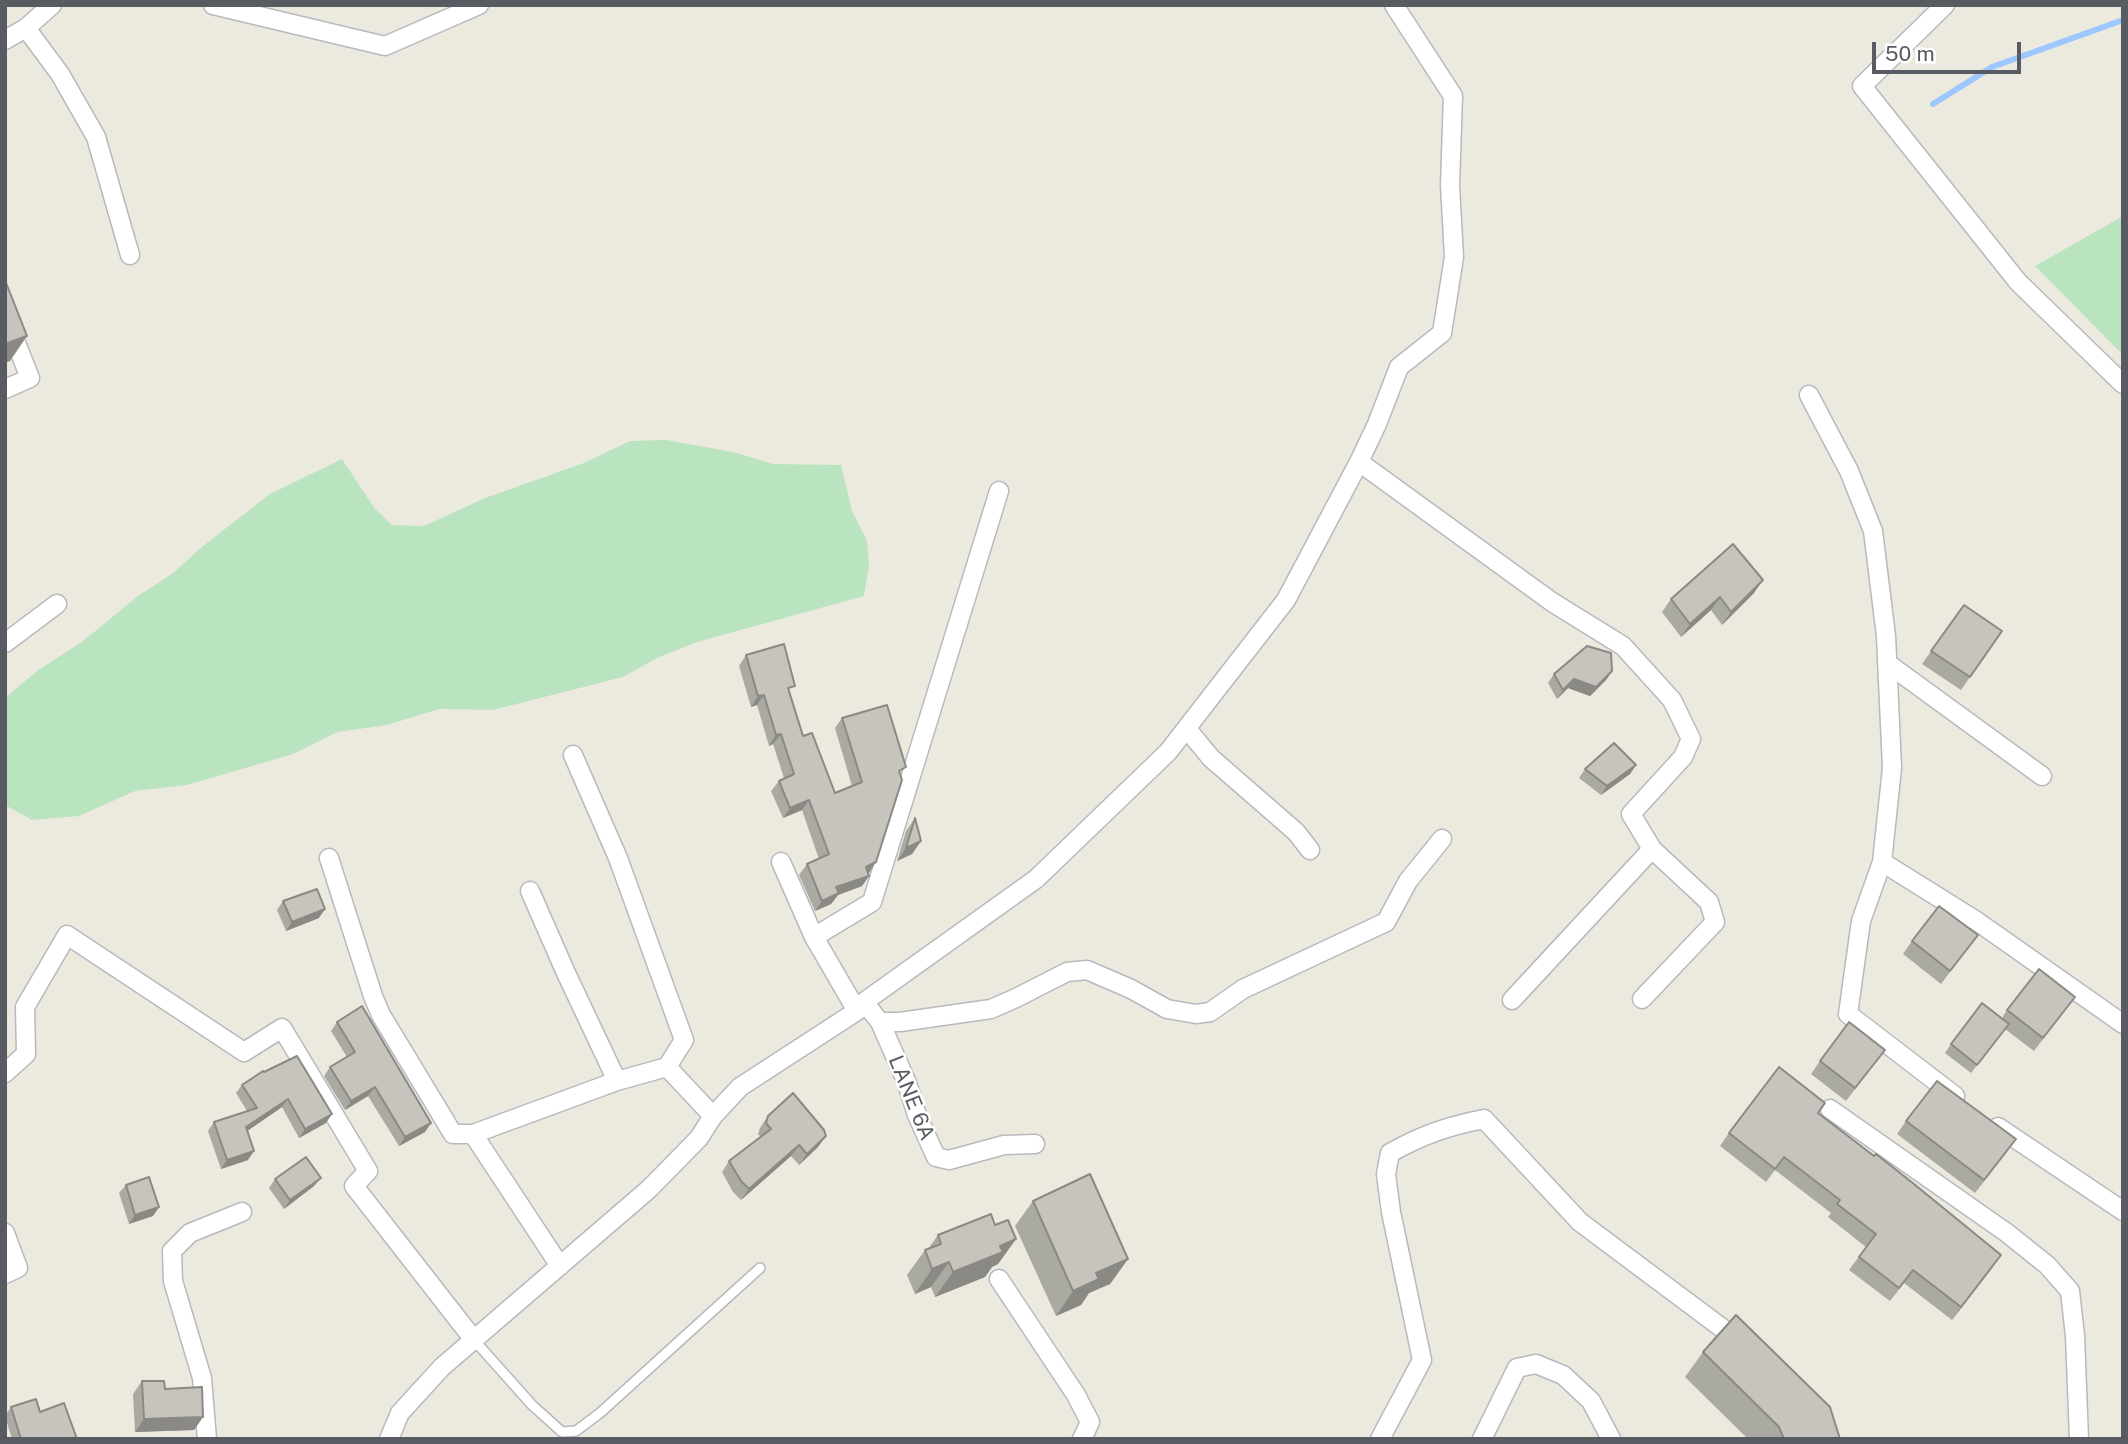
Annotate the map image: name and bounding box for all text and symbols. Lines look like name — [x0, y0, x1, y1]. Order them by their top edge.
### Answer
scale bar — [1876, 28, 2025, 72]
text: 50 m — [1885, 41, 1935, 66]
street label: LANE 6A — [883, 1052, 939, 1144]

